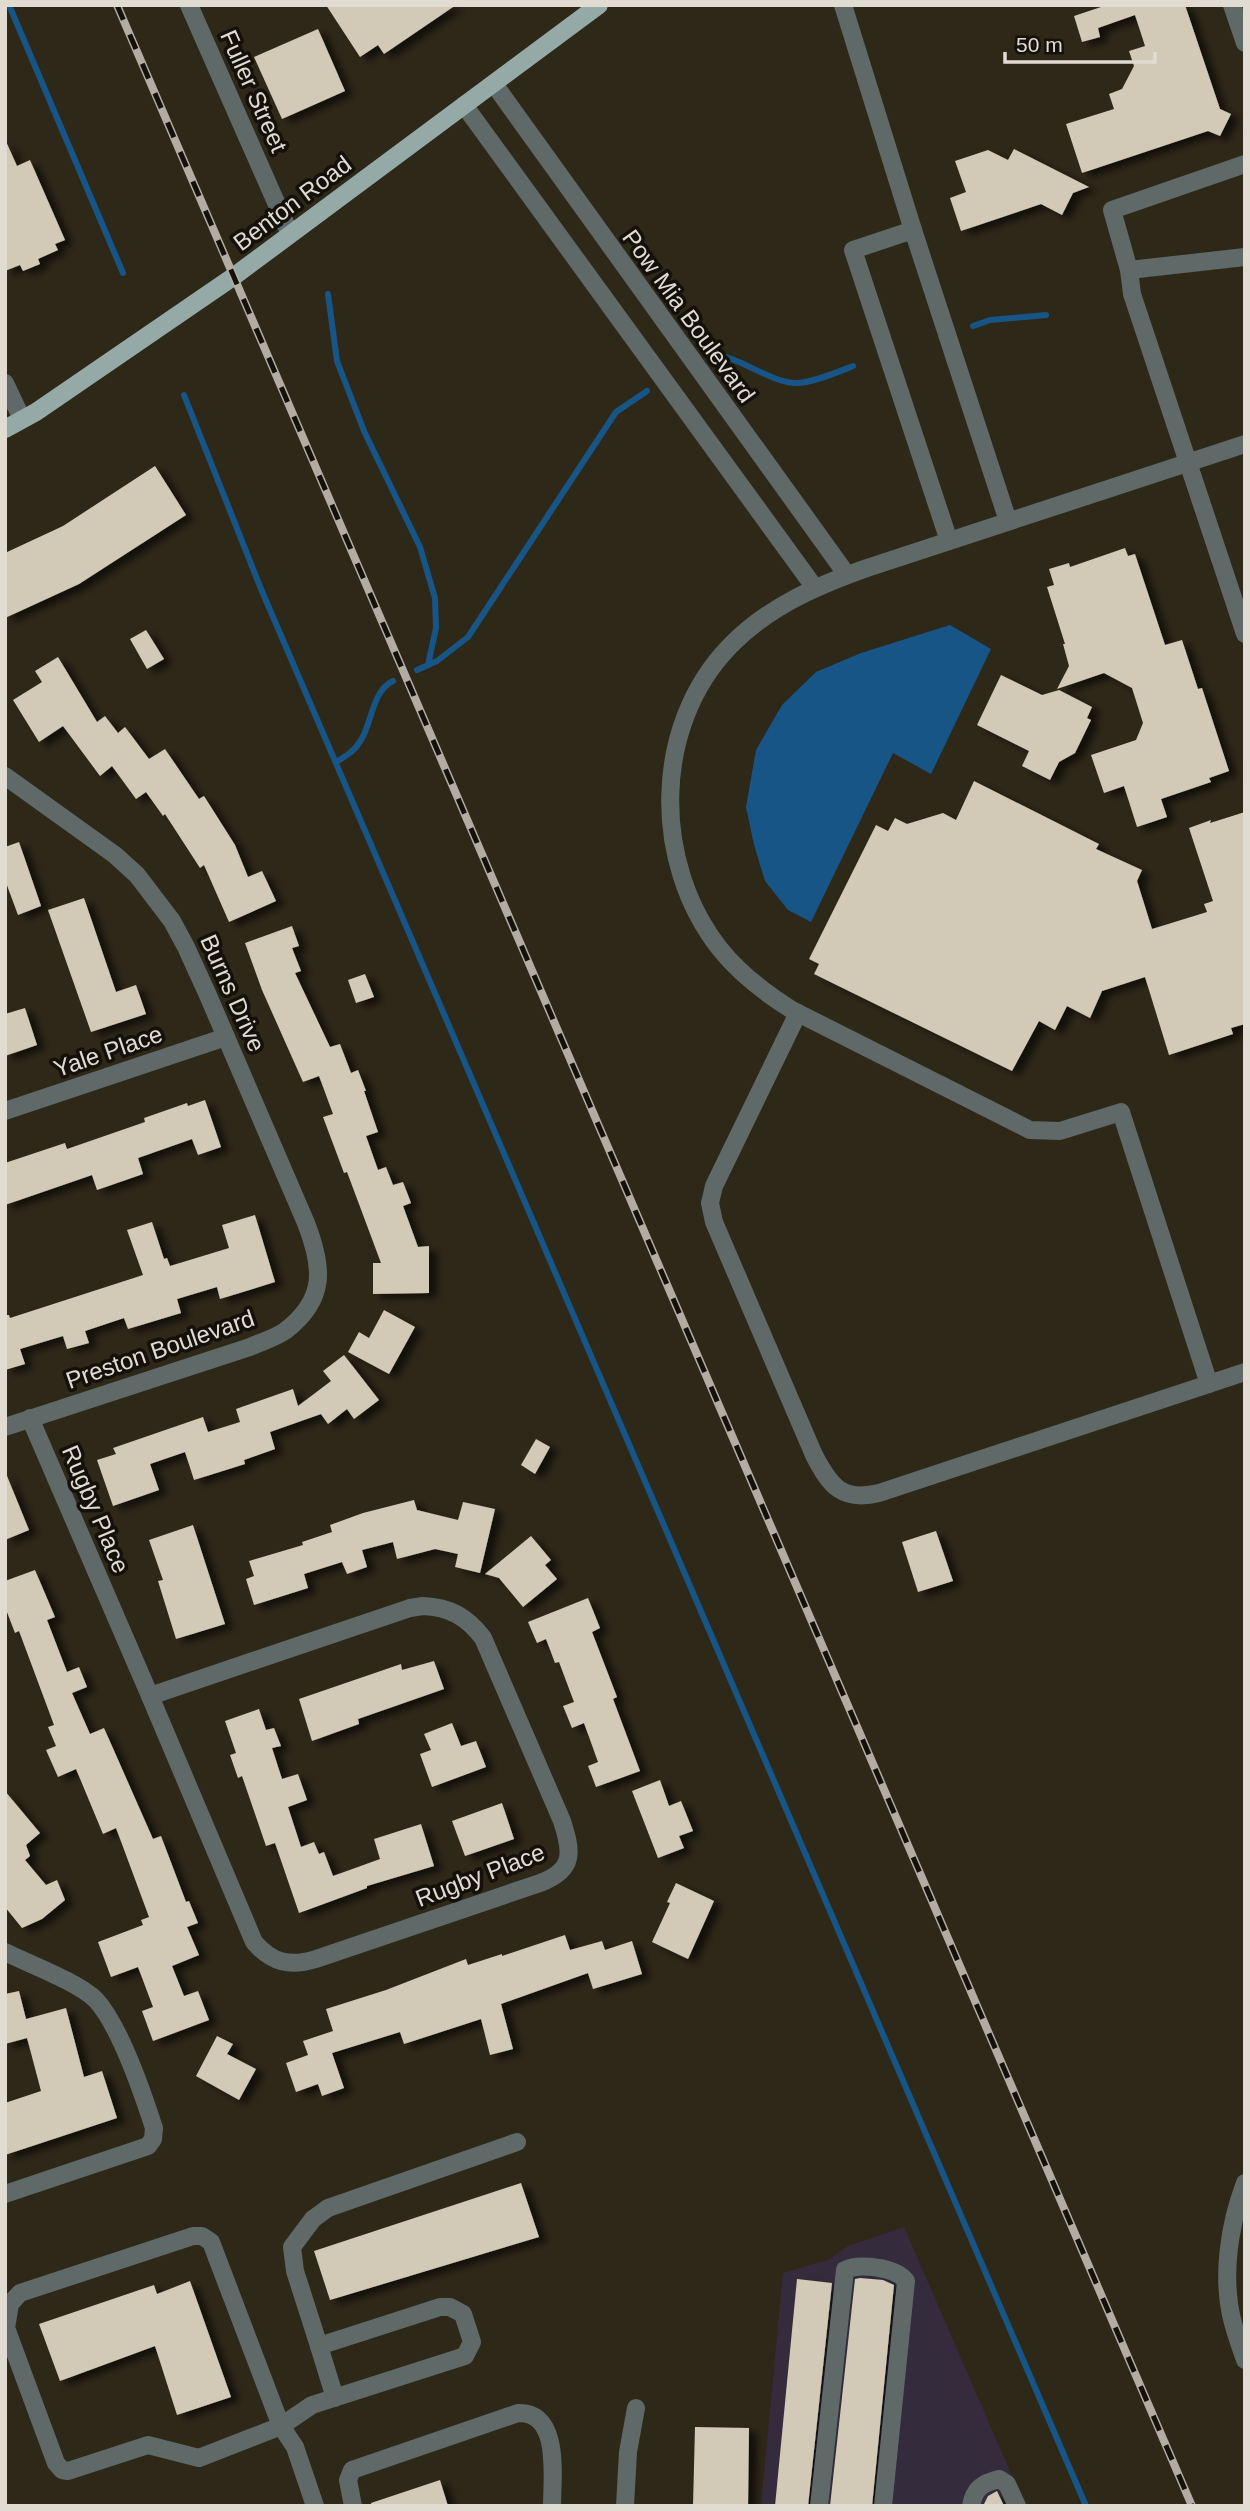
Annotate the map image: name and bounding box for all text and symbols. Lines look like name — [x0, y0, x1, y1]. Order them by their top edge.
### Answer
scale bar — [1005, 21, 1156, 65]
street label: Fuller Street — [215, 26, 293, 156]
text: 50 m — [1016, 33, 1063, 56]
street label: Benton Road — [228, 150, 356, 256]
street label: Pow Mia Boulevard — [617, 224, 761, 408]
street label: Burns Drive — [195, 930, 271, 1056]
street label: Yale Place — [50, 1020, 166, 1082]
street label: Preston Boulevard — [62, 1304, 258, 1394]
street label: Rugby Place — [57, 1441, 135, 1577]
street label: Rugby Place — [412, 1838, 548, 1912]

